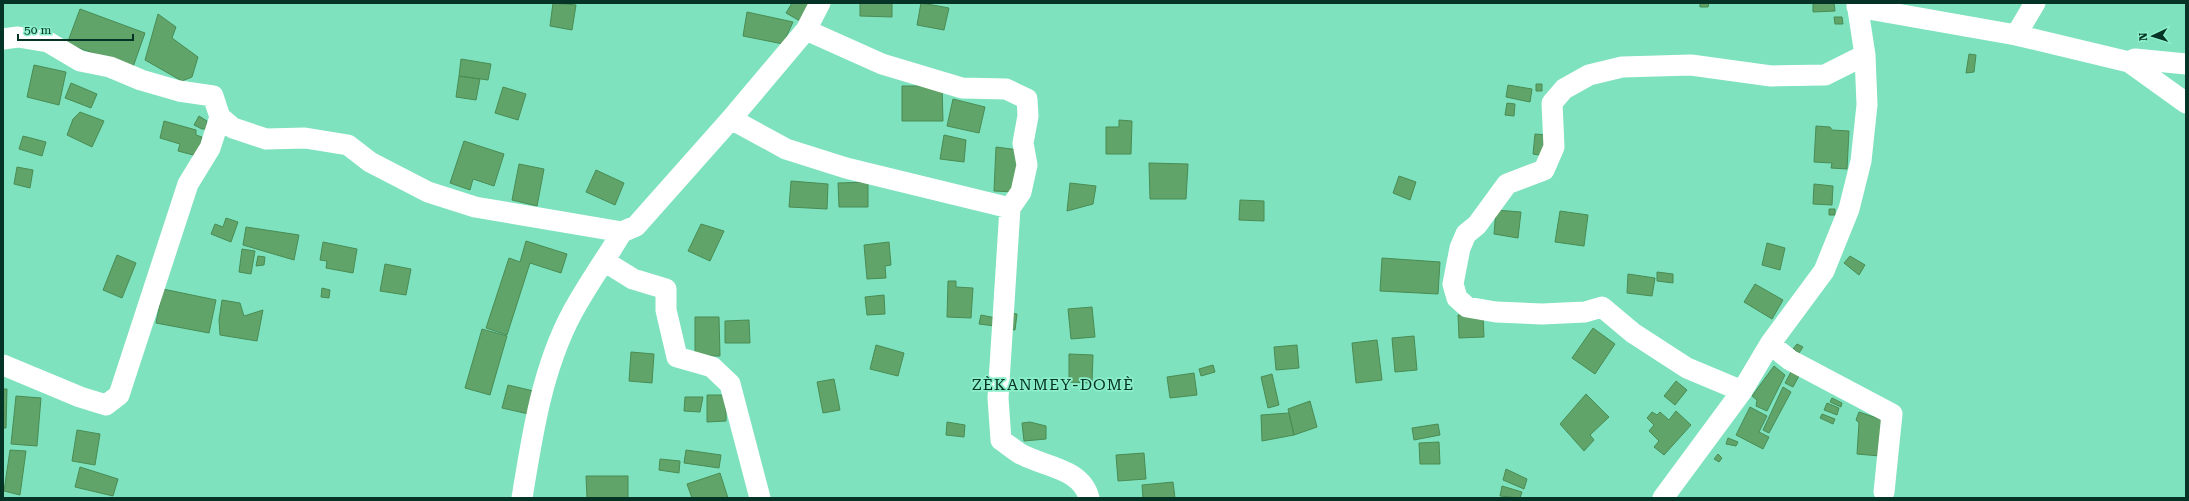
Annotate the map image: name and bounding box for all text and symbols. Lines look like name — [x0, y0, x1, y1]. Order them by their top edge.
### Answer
scale bar — [18, 16, 133, 42]
north arrow — [2133, 16, 2173, 56]
text: 50 m — [24, 23, 51, 37]
text: N — [2137, 31, 2150, 41]
district label: ZÈKANMEY-DOMÈ — [972, 375, 1134, 394]

